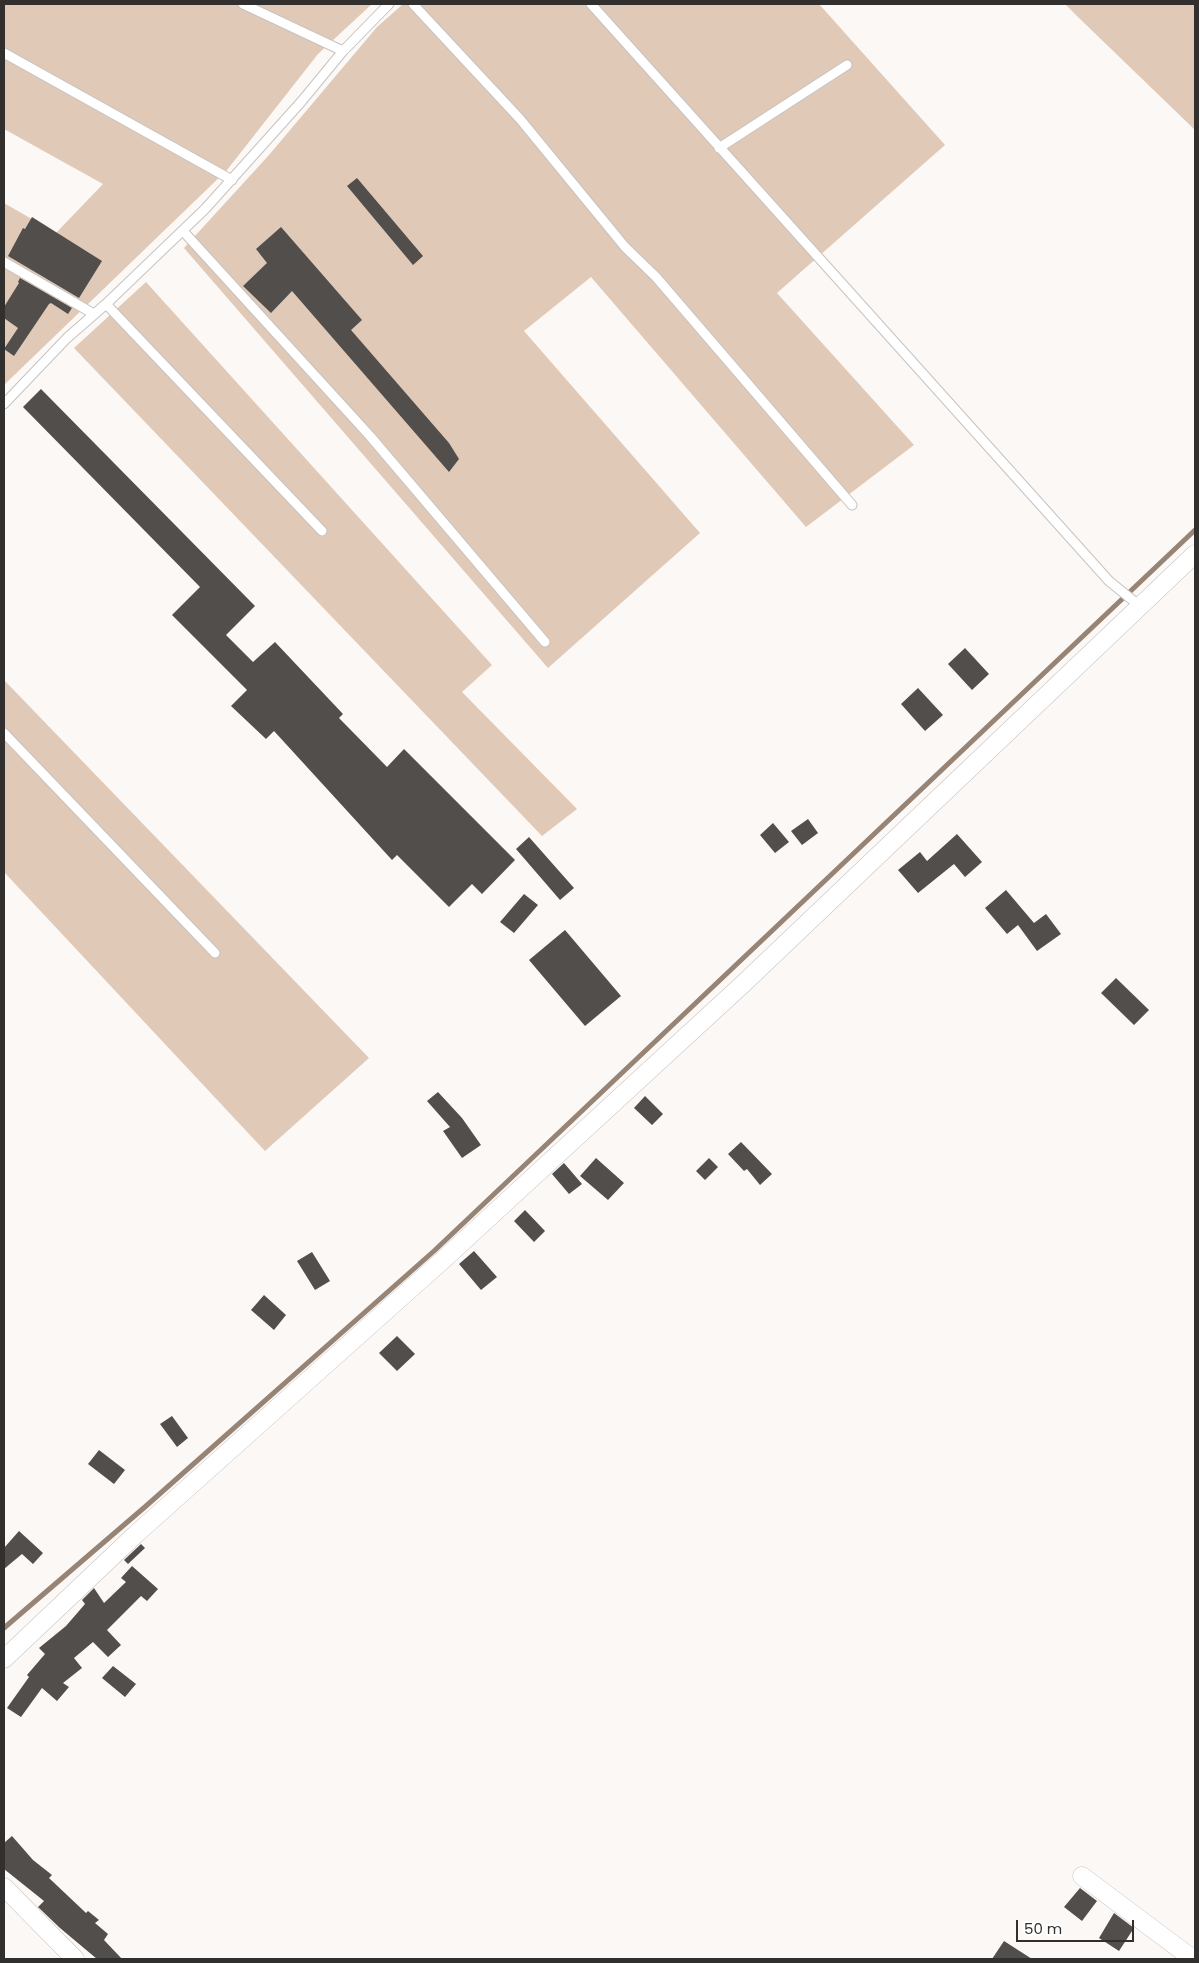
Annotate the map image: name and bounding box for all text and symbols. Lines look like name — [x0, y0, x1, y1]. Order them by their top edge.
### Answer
scale bar — [1019, 1910, 1136, 1942]
text: 50 m — [1024, 1918, 1062, 1939]

